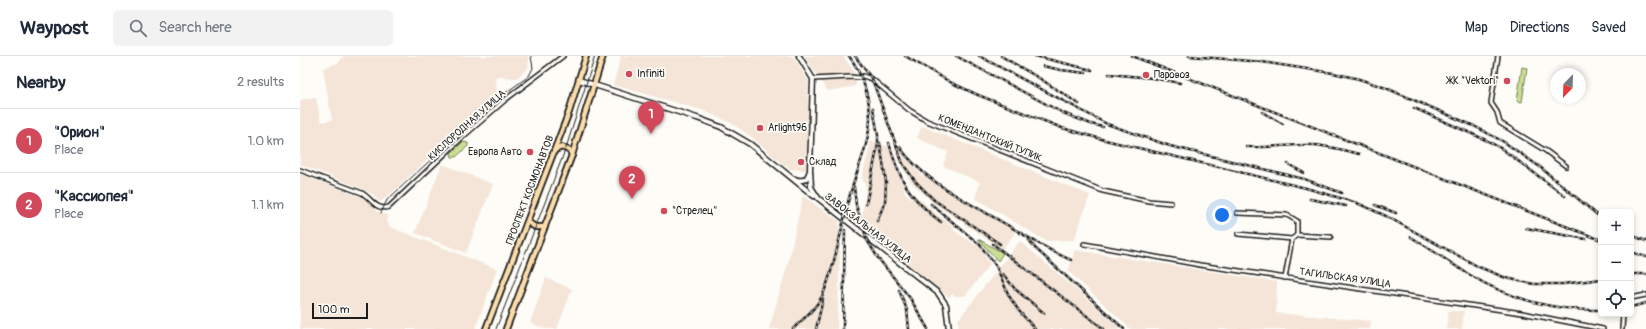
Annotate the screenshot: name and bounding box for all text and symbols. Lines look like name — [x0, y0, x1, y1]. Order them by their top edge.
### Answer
search box — [113, 10, 393, 46]
text: Waypost — [20, 16, 89, 40]
icon: search — [127, 17, 149, 39]
text: Search here — [159, 18, 232, 37]
text: Map — [1465, 19, 1488, 36]
text: Directions — [1510, 19, 1569, 36]
text: Saved — [1591, 19, 1626, 36]
place label: Infiniti — [637, 68, 665, 80]
north arrow — [1550, 68, 1586, 104]
marker: Infiniti — [624, 69, 634, 79]
place label: Паровоз — [1154, 69, 1190, 81]
marker: Паровоз — [1141, 70, 1151, 80]
text: Nearby — [16, 72, 65, 93]
text: 2 results — [237, 74, 284, 90]
place label: ЖК "Vektori" — [1445, 75, 1499, 87]
marker: ЖК "Vektori" — [1502, 76, 1512, 86]
street label: КИСЛОРОДНАЯ УЛИЦА — [426, 87, 509, 163]
pin: 1 — [638, 101, 664, 134]
street label: КОМЕНДАНТСКИЙ ТУПИК — [936, 111, 1044, 164]
place label: Arlight96 — [768, 122, 807, 134]
text: "Орион" — [54, 123, 105, 142]
marker: Arlight96 — [755, 123, 765, 133]
text: 1 — [26, 133, 32, 149]
text: 1.0 km — [247, 133, 284, 149]
street label: ПРОСПЕКТ КОСМОНАВТОВ — [504, 133, 557, 246]
text: Place — [54, 142, 83, 158]
place label: Европа Авто — [468, 146, 523, 158]
marker: Европа Авто — [525, 147, 535, 157]
place label: Склад — [809, 156, 836, 168]
marker: Склад — [796, 157, 806, 167]
pin: 2 — [619, 166, 645, 199]
text: "Кассиопея" — [54, 187, 134, 206]
street label: ЗАВОКЗАЛЬНАЯ УЛИЦА — [822, 190, 914, 266]
text: 2 — [25, 197, 33, 213]
text: 1.1 km — [251, 197, 284, 213]
place label: "Стрелец" — [672, 205, 717, 217]
your location — [1212, 205, 1232, 225]
text: Place — [54, 206, 83, 222]
marker: "Стрелец" — [659, 206, 669, 216]
map controls — [1598, 209, 1634, 317]
button: + — [1598, 209, 1634, 245]
button: − — [1598, 245, 1634, 281]
street label: ТАГИЛЬСКАЯ УЛИЦА — [1298, 266, 1392, 290]
button: locate — [1598, 281, 1634, 317]
scale bar — [312, 301, 368, 320]
text: 100 m — [318, 303, 349, 316]

